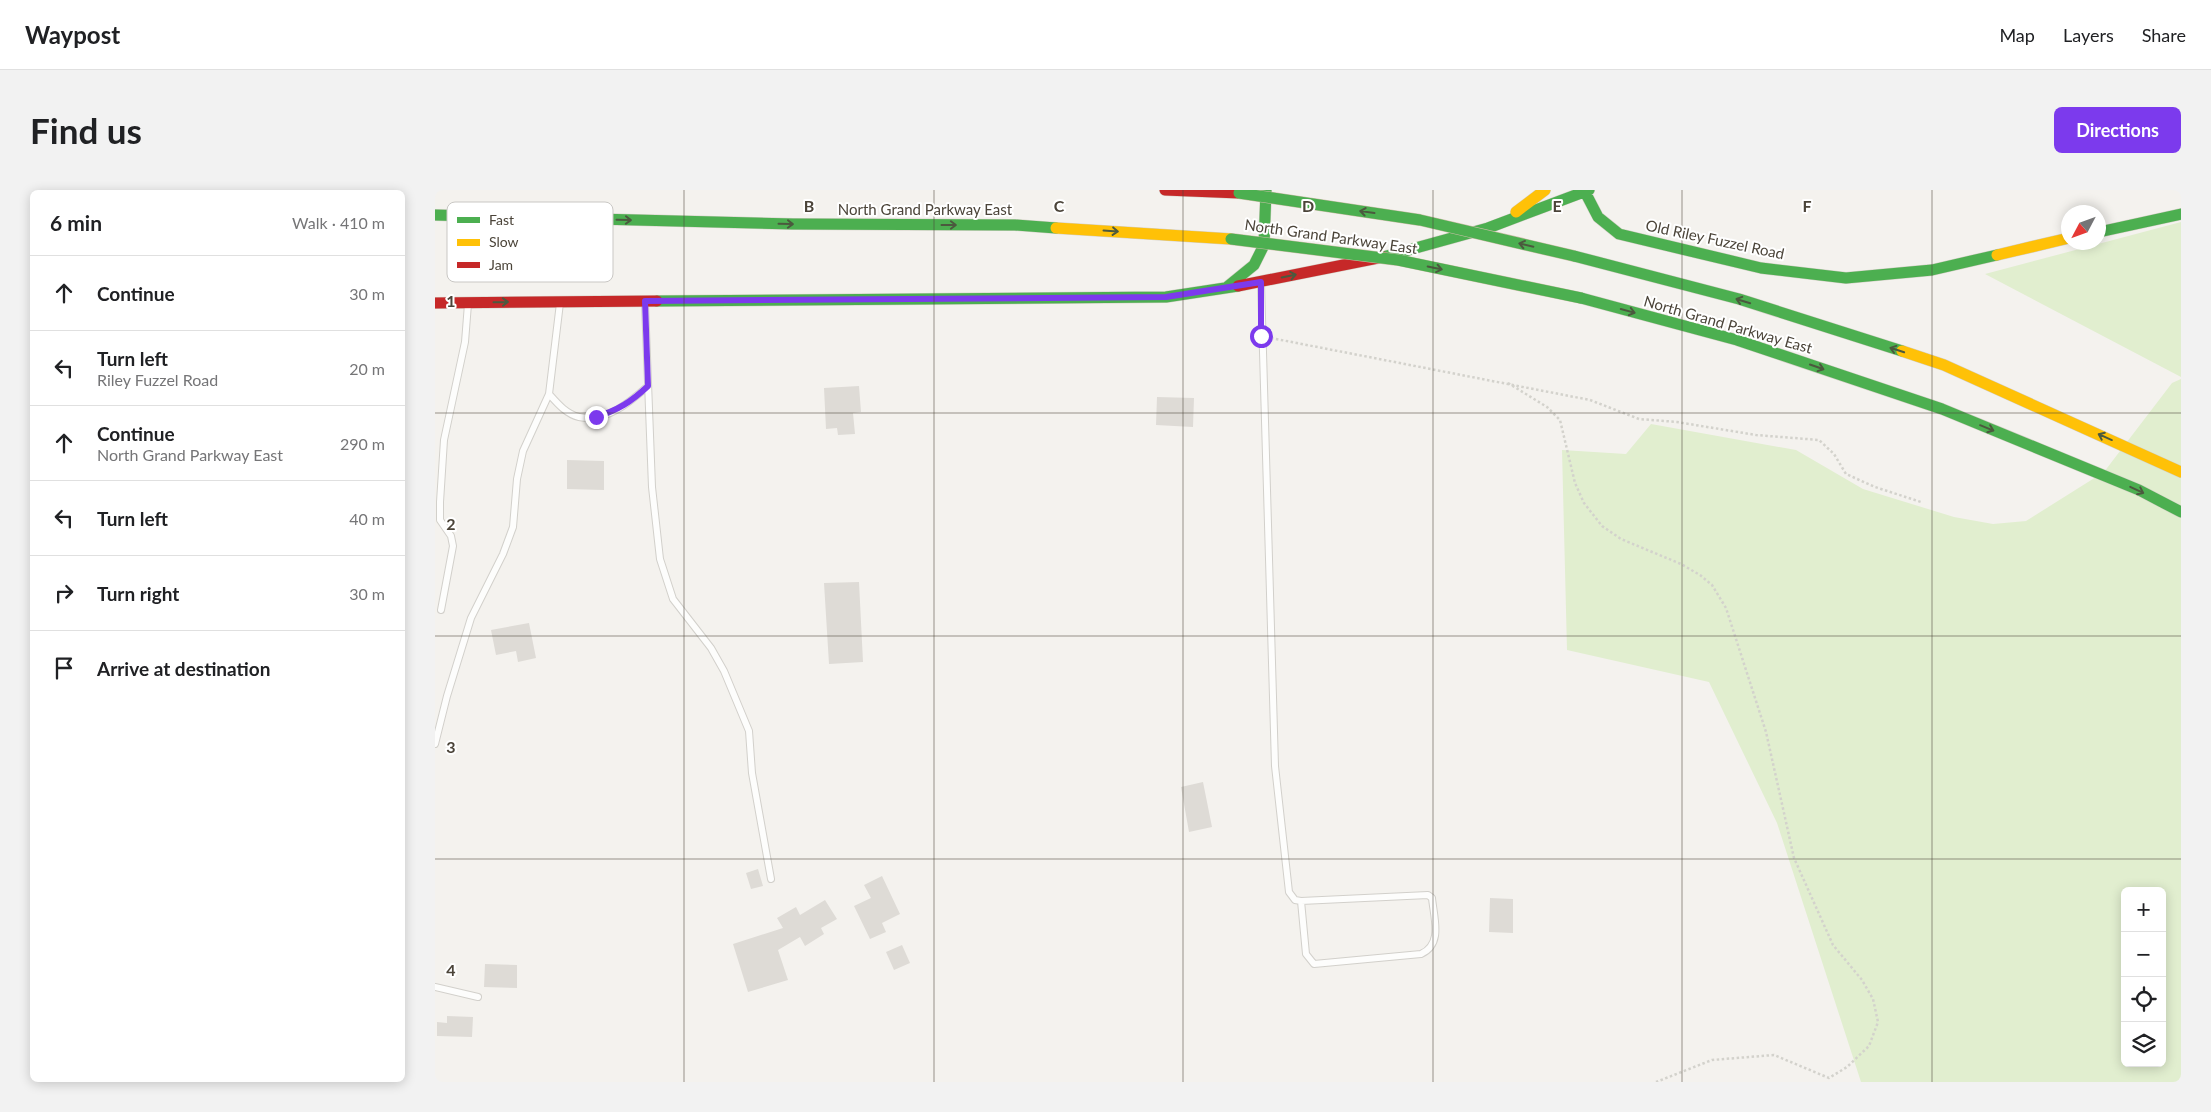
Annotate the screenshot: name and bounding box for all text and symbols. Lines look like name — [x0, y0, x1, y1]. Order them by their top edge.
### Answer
text: Waypost — [25, 20, 120, 49]
text: Map — [1999, 24, 2035, 46]
text: Layers — [2063, 24, 2114, 46]
text: Share — [2142, 24, 2186, 46]
button: Directions — [2054, 107, 2181, 153]
text: Find us — [30, 109, 142, 151]
text: B — [804, 196, 814, 215]
text: C — [1054, 196, 1065, 215]
text: D — [1302, 196, 1314, 215]
text: E — [1552, 196, 1562, 215]
text: F — [1802, 196, 1812, 215]
street label: North Grand Parkway East — [838, 200, 1013, 218]
legend — [447, 202, 613, 282]
north arrow — [2061, 205, 2106, 250]
one-way arrow — [1360, 207, 1376, 217]
text: 6 min — [50, 210, 102, 235]
text: Fast — [489, 211, 514, 228]
text: Walk · 410 m — [292, 213, 385, 232]
one-way arrow — [615, 215, 631, 224]
street label: North Grand Parkway East — [1244, 215, 1419, 257]
street label: Old Riley Fuzzel Road — [1644, 216, 1786, 263]
one-way arrow — [778, 219, 794, 228]
one-way arrow — [940, 220, 956, 230]
one-way arrow — [1103, 227, 1119, 236]
text: Slow — [489, 233, 519, 250]
one-way arrow — [1519, 239, 1535, 249]
text: Jam — [489, 256, 513, 273]
one-way arrow — [1427, 264, 1443, 273]
one-way arrow — [1281, 271, 1297, 280]
icon: ahead — [50, 279, 78, 307]
text: Continue — [97, 282, 175, 305]
text: 30 m — [349, 284, 385, 303]
text: 1 — [446, 291, 456, 310]
street label: North Grand Parkway East — [1642, 291, 1815, 357]
one-way arrow — [1735, 295, 1751, 305]
one-way arrow — [492, 297, 509, 307]
one-way arrow — [1619, 307, 1635, 316]
route start — [1250, 325, 1273, 348]
one-way arrow — [1890, 345, 1906, 355]
text: Turn left — [97, 347, 168, 370]
icon: left — [50, 354, 78, 382]
text: 20 m — [349, 359, 385, 378]
one-way arrow — [1809, 363, 1824, 372]
text: Riley Fuzzel Road — [97, 370, 218, 389]
route end — [585, 406, 608, 429]
text: Continue — [97, 422, 175, 445]
one-way arrow — [1979, 423, 1994, 433]
icon: ahead — [50, 429, 78, 457]
one-way arrow — [2098, 432, 2113, 442]
text: 290 m — [340, 434, 385, 453]
text: North Grand Parkway East — [97, 445, 283, 464]
one-way arrow — [2129, 486, 2144, 495]
icon: left — [50, 504, 78, 532]
text: Turn left — [97, 507, 168, 530]
text: 40 m — [349, 509, 385, 528]
text: 2 — [446, 514, 456, 533]
icon: right — [50, 579, 78, 607]
text: Turn right — [97, 582, 179, 605]
text: 30 m — [349, 584, 385, 603]
icon: arrive — [50, 654, 78, 682]
text: Arrive at destination — [97, 657, 270, 680]
text: 3 — [446, 737, 456, 756]
map controls — [2121, 887, 2166, 1067]
button: + — [2121, 887, 2166, 932]
button: − — [2121, 932, 2166, 977]
text: 4 — [446, 960, 456, 979]
button: locate — [2121, 977, 2166, 1022]
button: layers — [2121, 1022, 2166, 1067]

